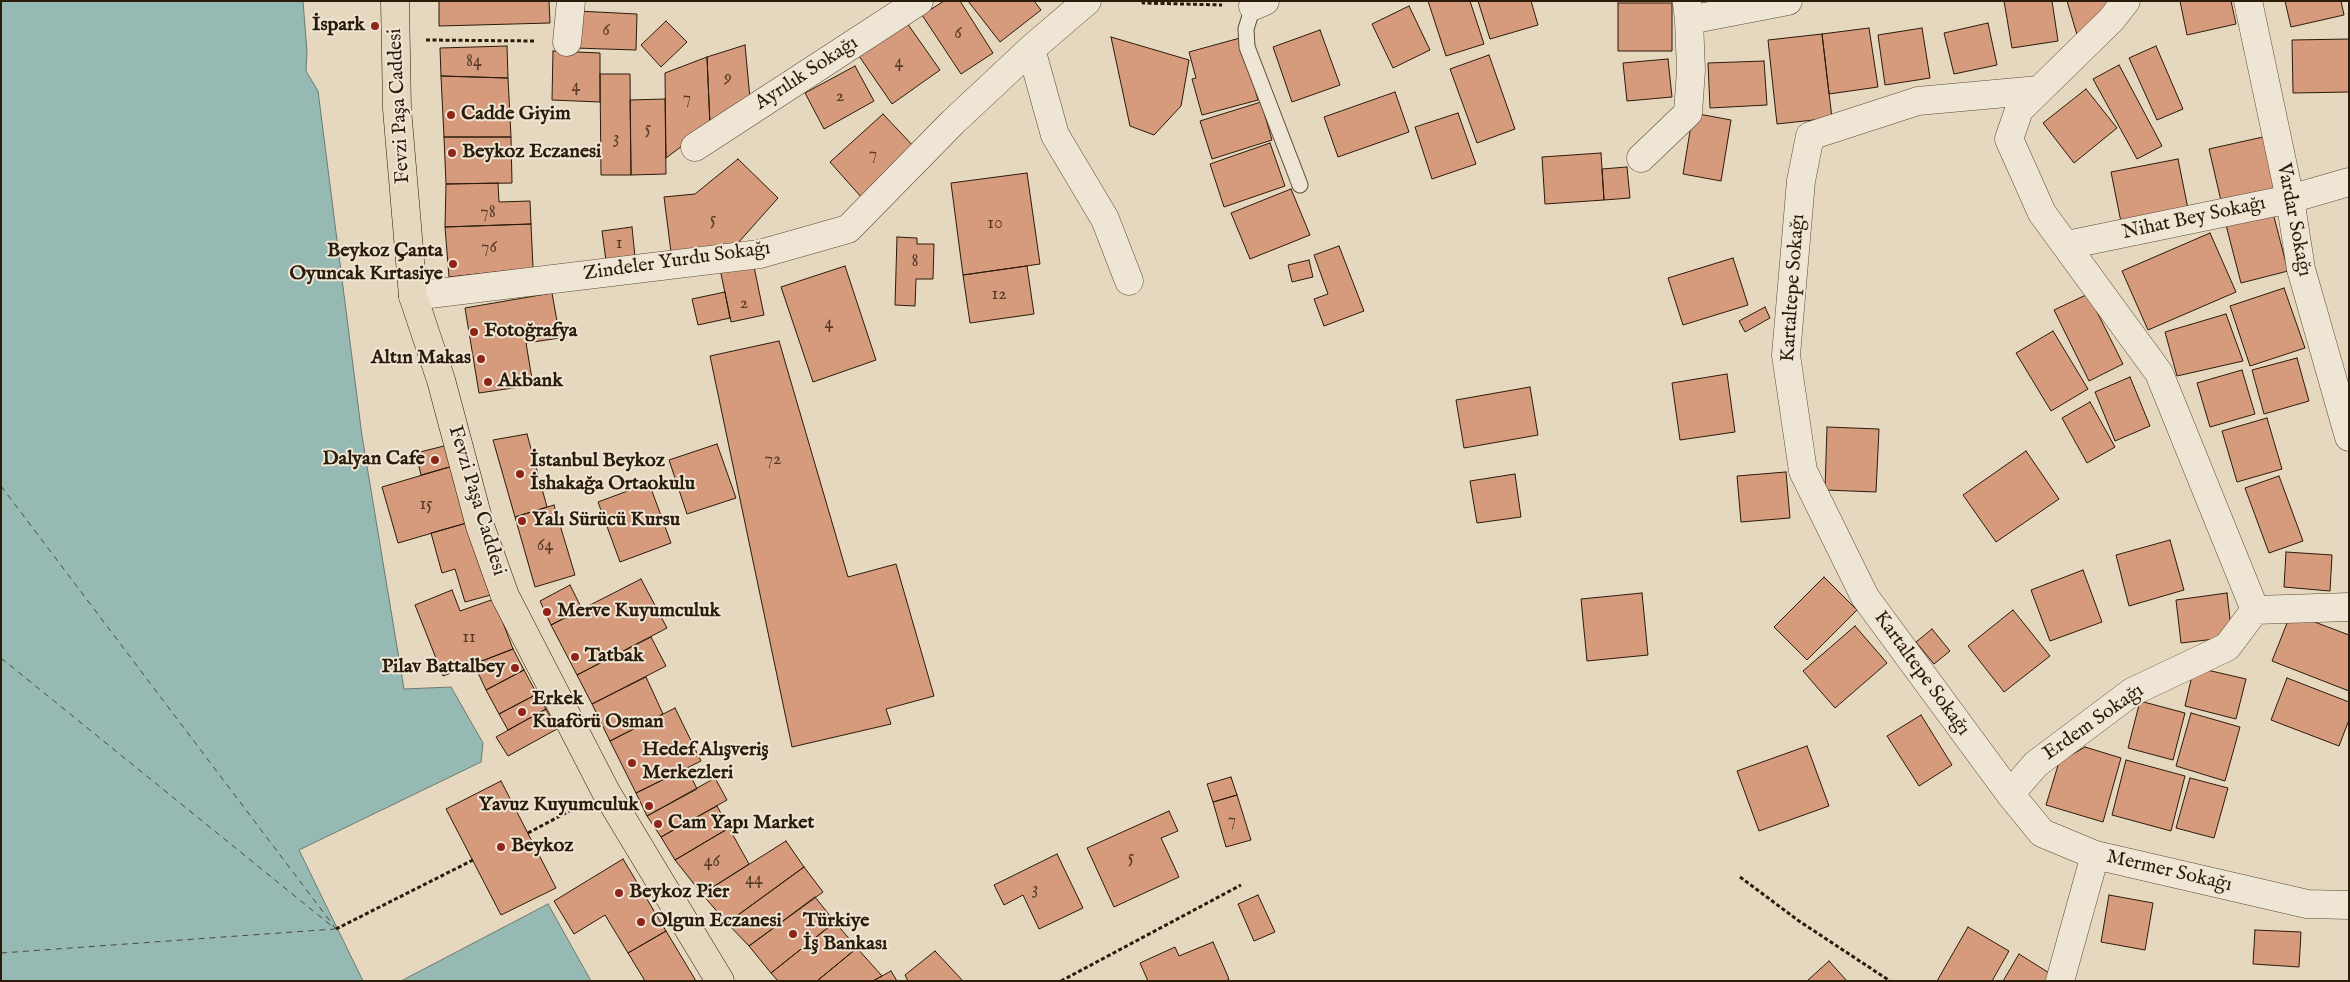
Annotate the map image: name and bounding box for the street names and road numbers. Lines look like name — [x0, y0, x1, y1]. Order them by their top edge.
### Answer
street label: Fevzi Paşa Caddesi — [384, 28, 416, 184]
street label: Ayrılık Sokağı — [751, 32, 863, 116]
street label: Vardar Sokağı — [2270, 161, 2316, 279]
street label: Nihat Bey Sokağı — [2120, 192, 2268, 246]
street label: Kartaltepe Sokağı — [1777, 213, 1811, 363]
street label: Zindeler Yurdu Sokağı — [582, 237, 772, 287]
street label: Fevzi Paşa Caddesi — [442, 423, 510, 579]
street label: Kartaltepe Sokağı — [1868, 607, 1974, 741]
street label: Erdem Sokağı — [2039, 680, 2149, 766]
street label: Mermer Sokağı — [2104, 846, 2234, 898]

